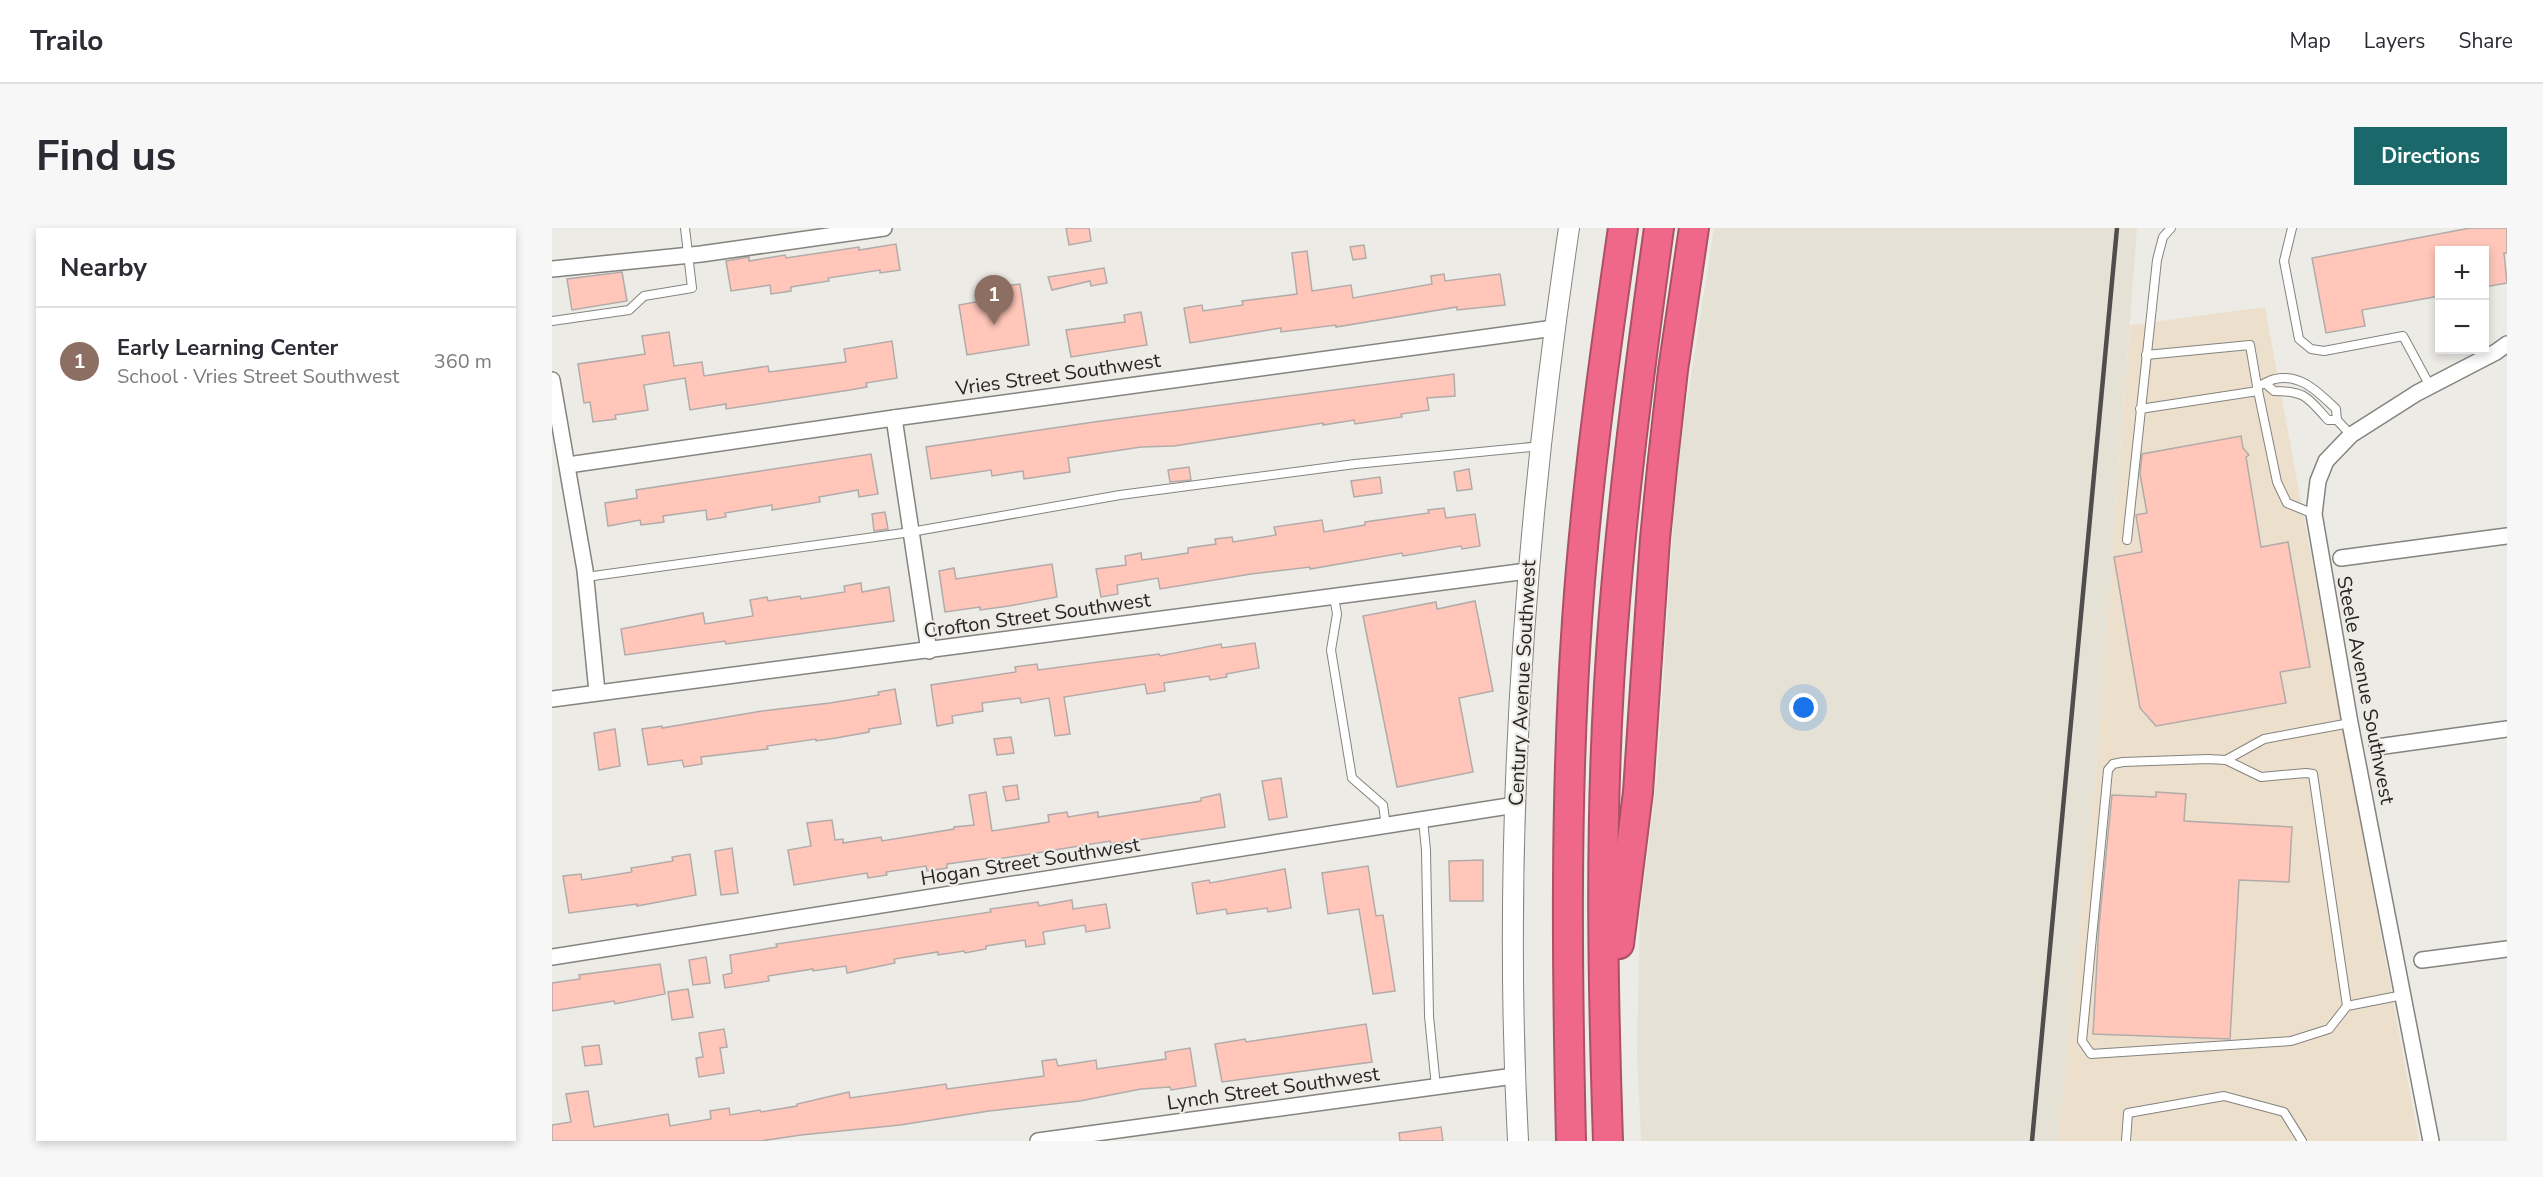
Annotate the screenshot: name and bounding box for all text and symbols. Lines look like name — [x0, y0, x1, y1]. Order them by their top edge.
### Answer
text: Trailo — [30, 22, 103, 60]
text: Map — [2289, 27, 2331, 55]
text: Layers — [2364, 27, 2425, 55]
text: Share — [2458, 27, 2513, 55]
button: Directions — [2354, 127, 2507, 185]
text: Find us — [36, 128, 176, 185]
map controls — [2435, 246, 2489, 354]
button: + — [2435, 246, 2489, 300]
text: Nearby — [60, 250, 147, 285]
pin: 1 — [974, 276, 1014, 325]
button: − — [2435, 300, 2489, 354]
text: Early Learning Center — [117, 333, 338, 363]
street label: Vries Street Southwest — [953, 347, 1163, 402]
text: 1 — [74, 348, 86, 375]
text: 360 m — [434, 348, 492, 375]
text: School · Vries Street Southwest — [117, 363, 399, 390]
street label: Century Avenue Southwest — [1503, 558, 1542, 807]
street label: Steele Avenue Southwest — [2330, 574, 2401, 808]
street label: Crofton Street Southwest — [922, 586, 1153, 645]
your location — [1789, 693, 1818, 722]
street label: Hogan Street Southwest — [919, 831, 1143, 892]
street label: Lynch Street Southwest — [1165, 1060, 1382, 1117]

